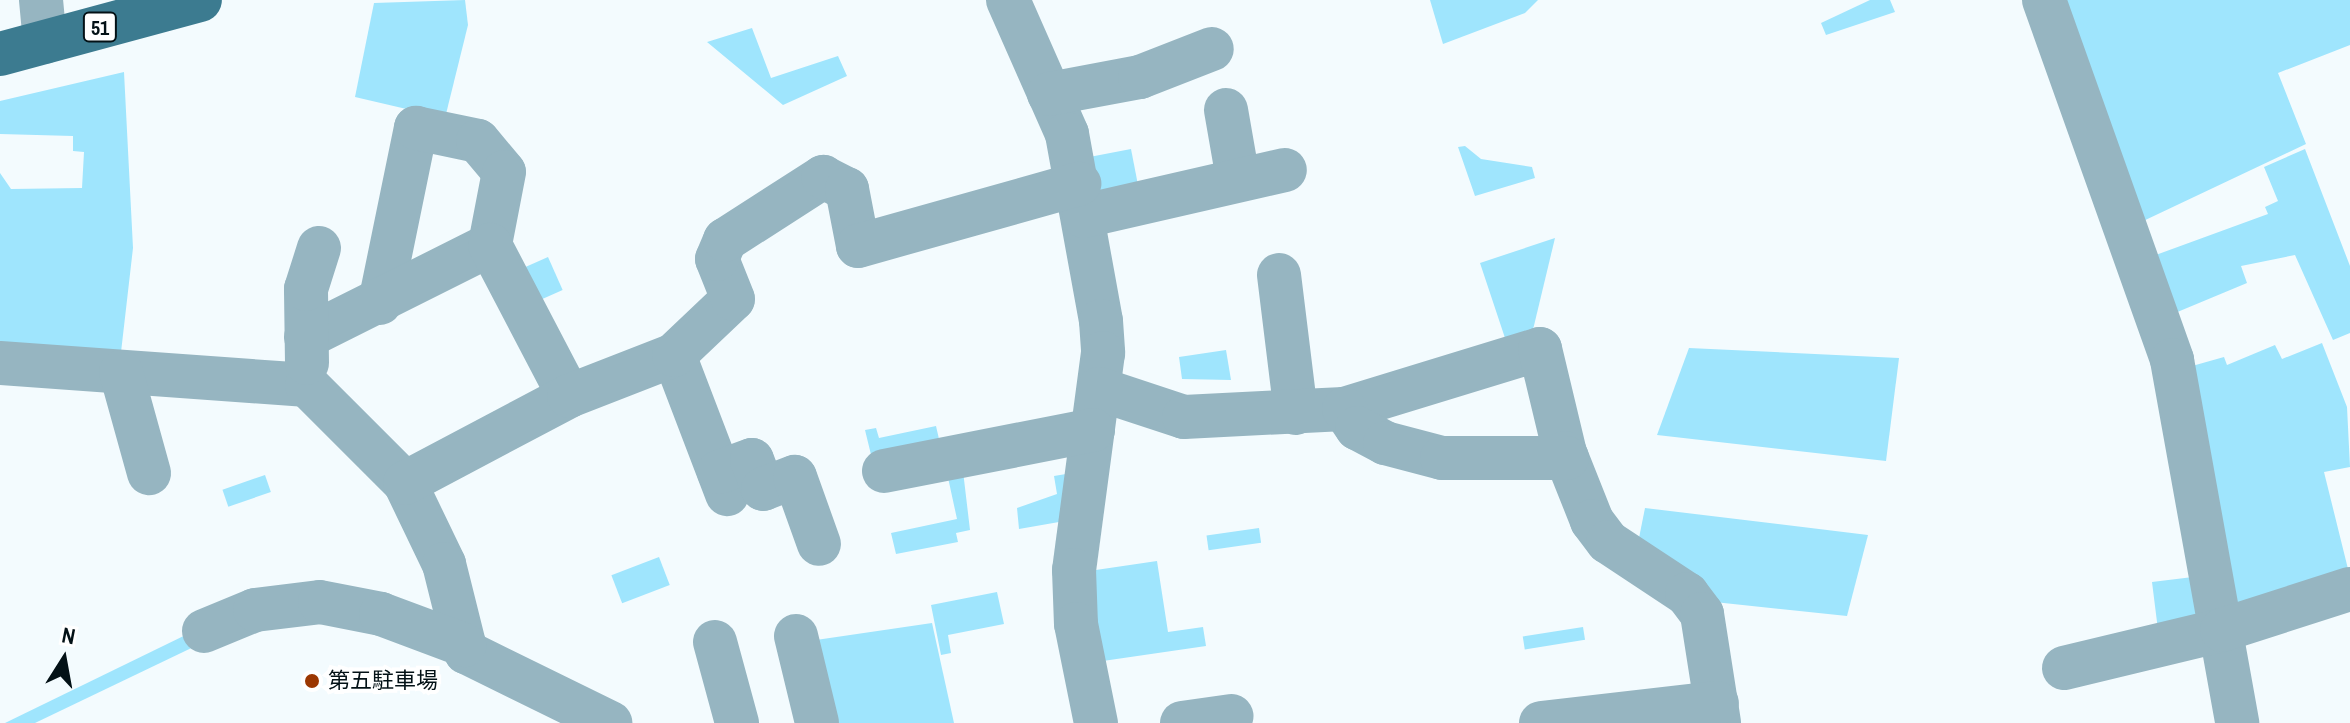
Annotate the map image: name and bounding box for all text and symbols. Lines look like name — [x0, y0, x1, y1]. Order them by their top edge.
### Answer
road number: 51 — [82, 11, 118, 43]
north arrow — [24, 619, 104, 699]
text: N — [59, 619, 78, 651]
place label: 第五駐車場 — [328, 668, 438, 694]
marker: 第五駐車場 — [303, 672, 321, 690]

